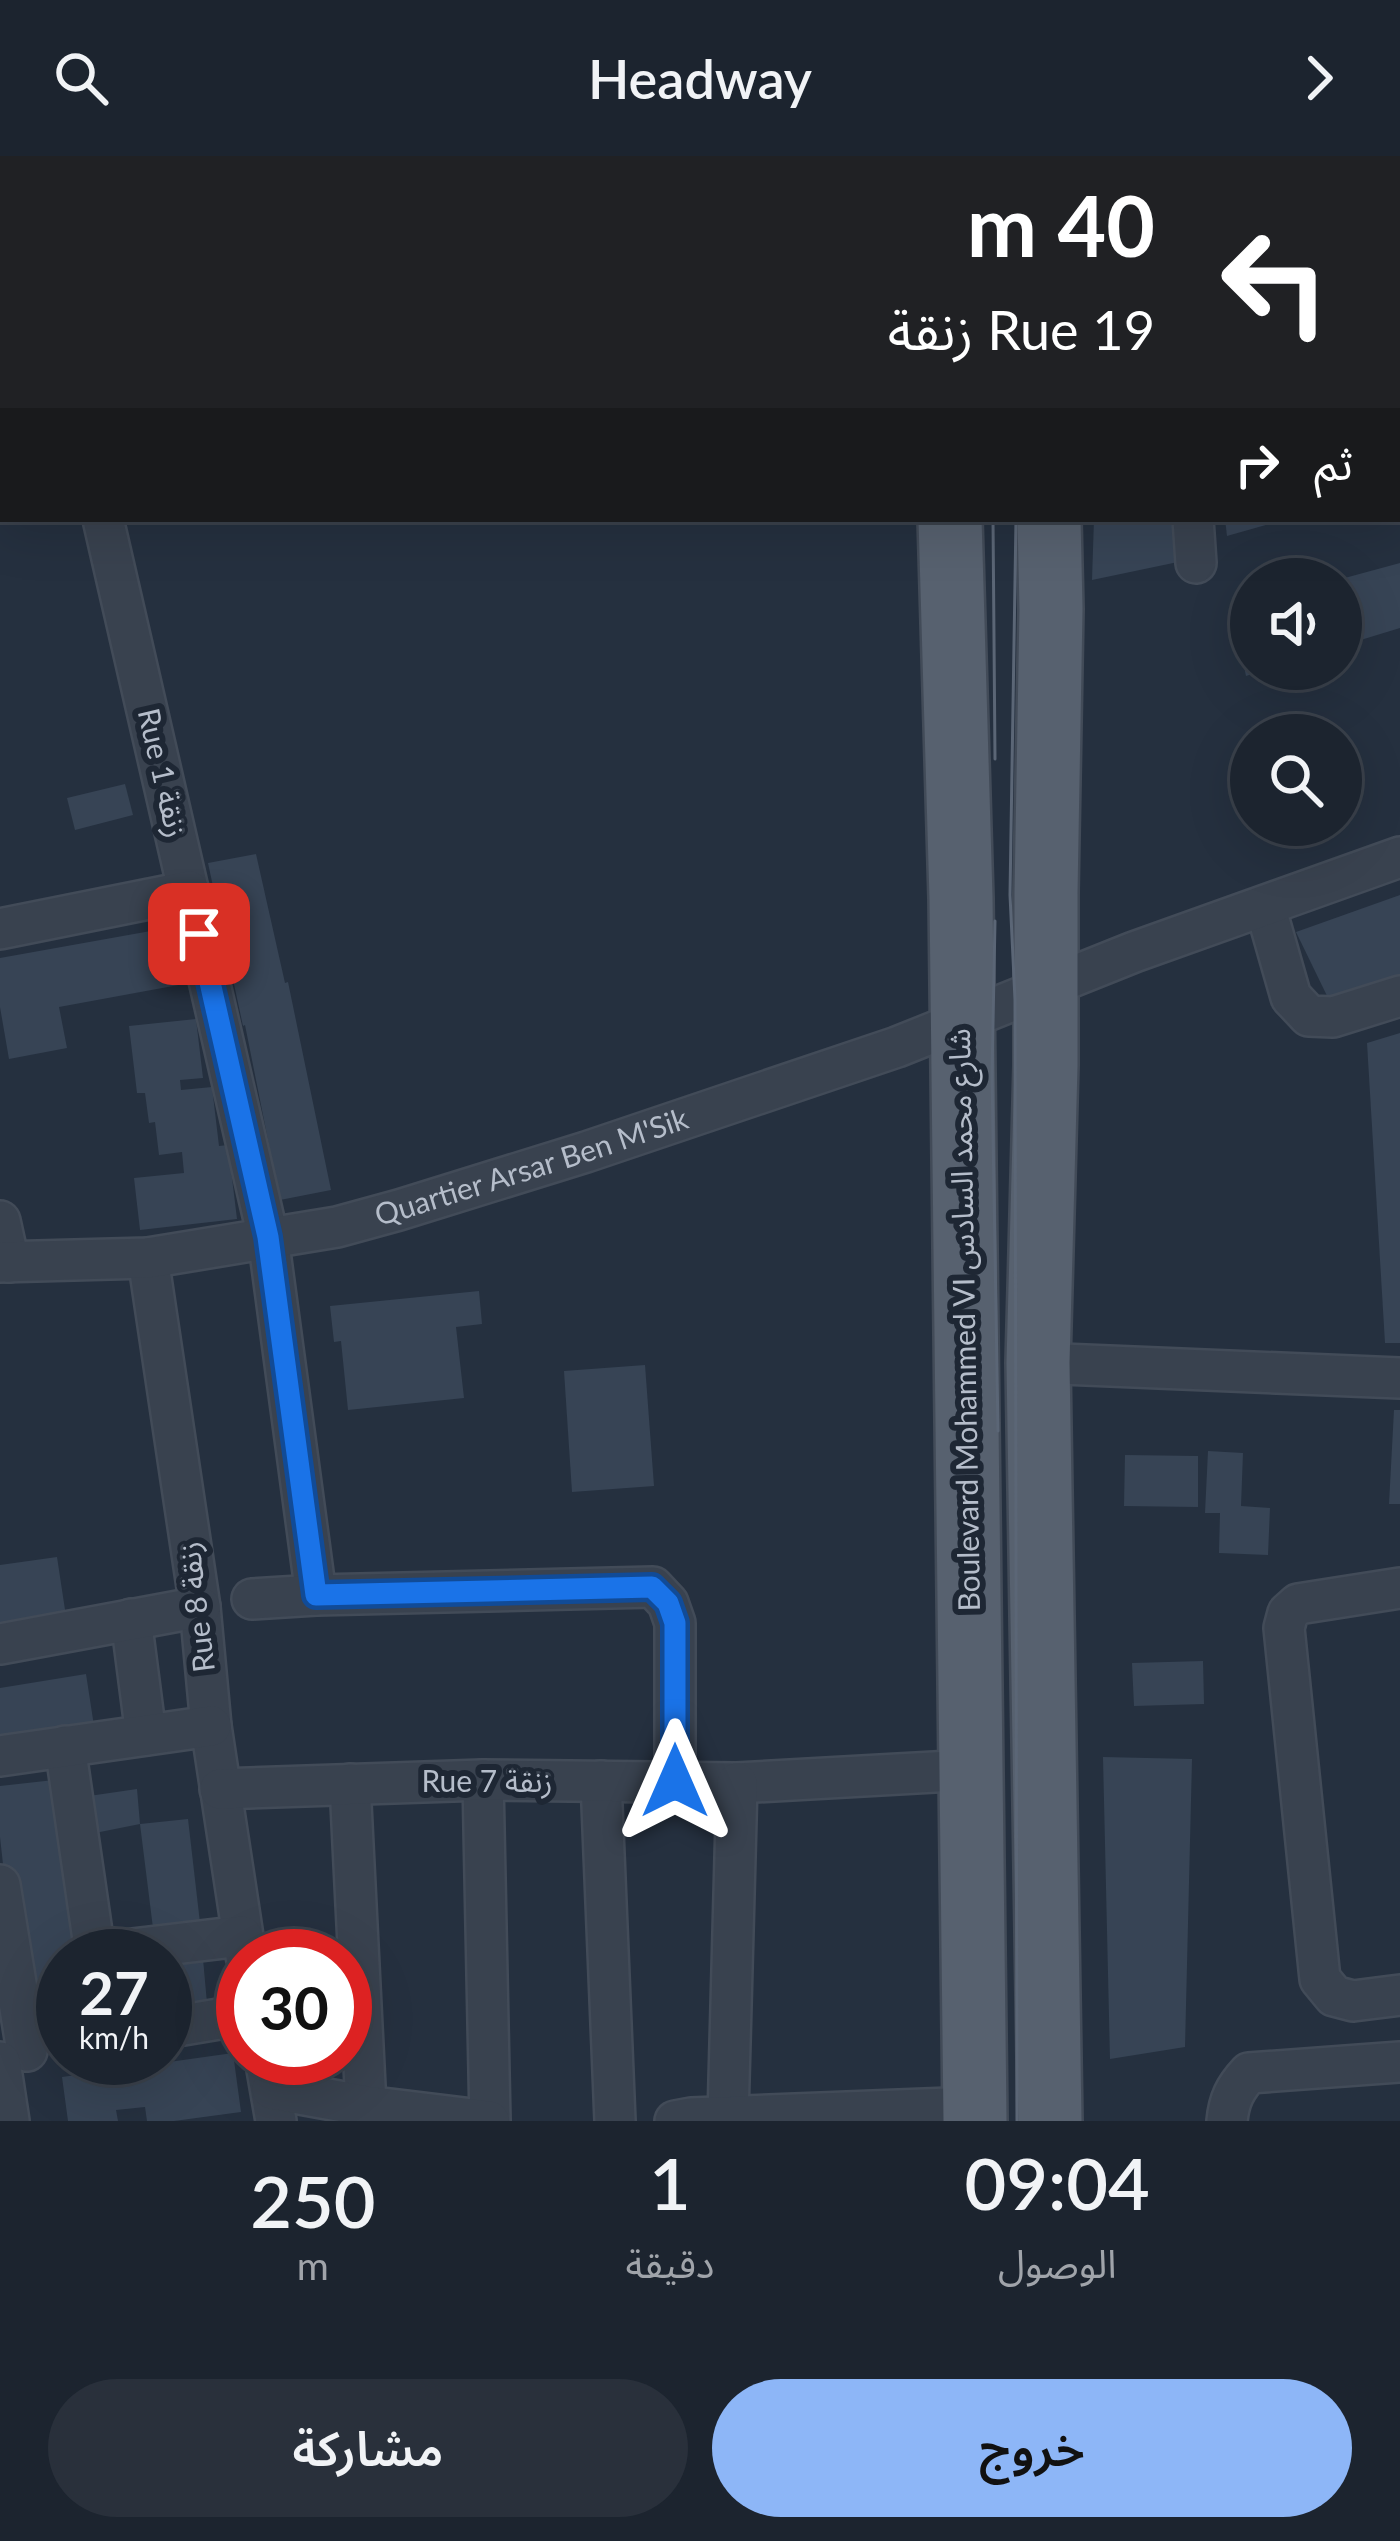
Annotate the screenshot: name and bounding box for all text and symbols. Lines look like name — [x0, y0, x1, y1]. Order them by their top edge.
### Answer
icon: search — [48, 45, 114, 111]
icon: forward — [1286, 45, 1352, 111]
text: Headway — [588, 46, 812, 111]
text: 40 m — [967, 174, 1155, 275]
icon: left — [1197, 204, 1353, 360]
text: Rue 19 زنقة — [888, 297, 1155, 362]
icon: right — [1224, 432, 1290, 498]
text: ثم — [1314, 436, 1353, 490]
map controls — [1230, 558, 1362, 846]
button: sound — [1230, 558, 1362, 690]
street label: Rue 1 زنقة — [131, 705, 196, 841]
button: search — [1230, 714, 1362, 846]
pin — [148, 883, 250, 985]
icon: arrive — [166, 901, 232, 967]
street label: Boulevard Mohammed VI شارع محمد السادس — [940, 1028, 992, 1612]
street label: Quartier Arsar Ben M'Sik — [370, 1099, 693, 1232]
street label: Rue 8 زنقة — [169, 1540, 222, 1675]
position arrow — [612, 1718, 738, 1844]
street label: Rue 7 زنقة — [421, 1762, 553, 1799]
speed limit sign: 30 — [216, 1929, 372, 2085]
text: 27 — [79, 1956, 149, 2028]
text: km/h — [79, 2019, 149, 2055]
text: 1 — [649, 2139, 691, 2225]
text: 09:04 — [965, 2139, 1150, 2225]
text: 250 — [250, 2157, 375, 2243]
text: دقيقة — [626, 2240, 714, 2286]
text: الوصول — [998, 2240, 1116, 2286]
text: m — [297, 2242, 329, 2288]
button: مشاركة — [48, 2379, 688, 2517]
button: خروج — [712, 2379, 1352, 2517]

